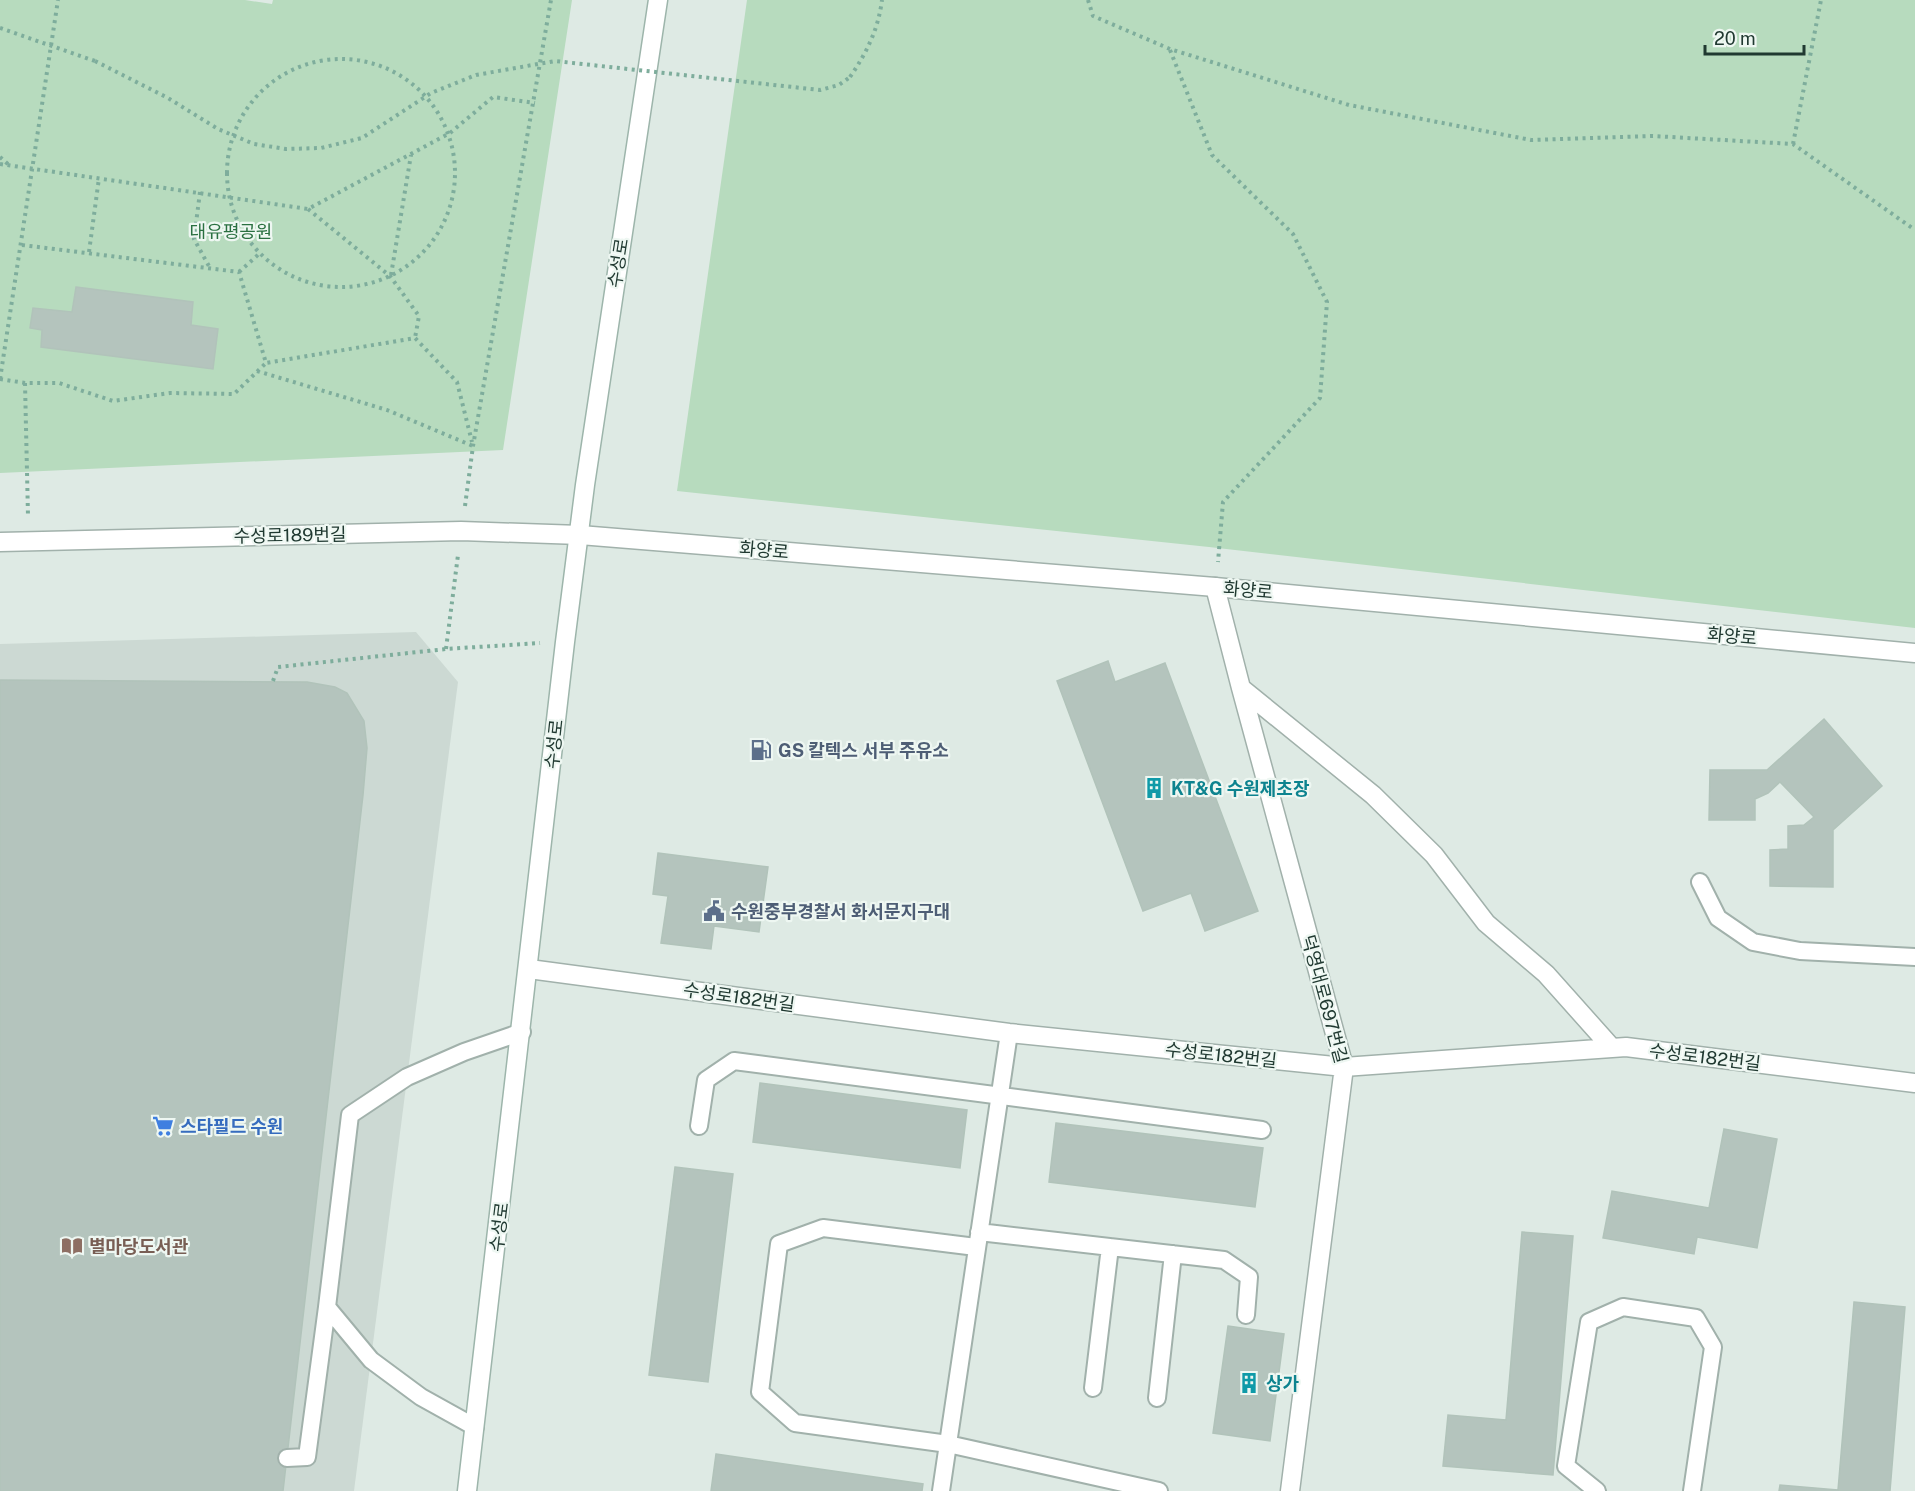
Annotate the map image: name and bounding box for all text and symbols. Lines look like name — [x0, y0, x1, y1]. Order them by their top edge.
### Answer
scale bar — [1705, 18, 1804, 56]
text: 20 m — [1714, 28, 1756, 49]
park label: 대유평공원 — [190, 221, 272, 242]
street label: 수성로 — [604, 237, 632, 289]
street label: 수성로189번길 — [233, 524, 347, 546]
street label: 화양로 — [738, 537, 790, 563]
street label: 화양로 — [1222, 577, 1274, 603]
street label: 화양로 — [1706, 623, 1758, 649]
street label: 수성로 — [541, 718, 567, 770]
fuel station icon: GS 칼텍스 서부 주유소 — [749, 738, 773, 762]
place label: GS 칼텍스 서부 주유소 — [778, 740, 949, 761]
building icon: KT&G 수원제초장 — [1142, 776, 1166, 800]
place label: KT&G 수원제초장 — [1171, 778, 1310, 799]
public building icon: 수원중부경찰서 화서문지구대 — [702, 899, 726, 923]
place label: 수원중부경찰서 화서문지구대 — [731, 901, 950, 922]
street label: 덕영대로697번길 — [1298, 932, 1352, 1066]
street label: 수성로182번길 — [682, 979, 796, 1015]
street label: 수성로182번길 — [1164, 1039, 1278, 1071]
street label: 수성로182번길 — [1648, 1040, 1762, 1074]
supermarket icon: 스타필드 수원 — [151, 1114, 175, 1138]
place label: 스타필드 수원 — [180, 1116, 283, 1137]
street label: 수성로 — [486, 1201, 512, 1253]
library icon: 별마당도서관 — [60, 1234, 84, 1258]
place label: 별마당도서관 — [89, 1236, 189, 1257]
building icon: 상가 — [1237, 1371, 1261, 1395]
place label: 상가 — [1266, 1373, 1300, 1394]

